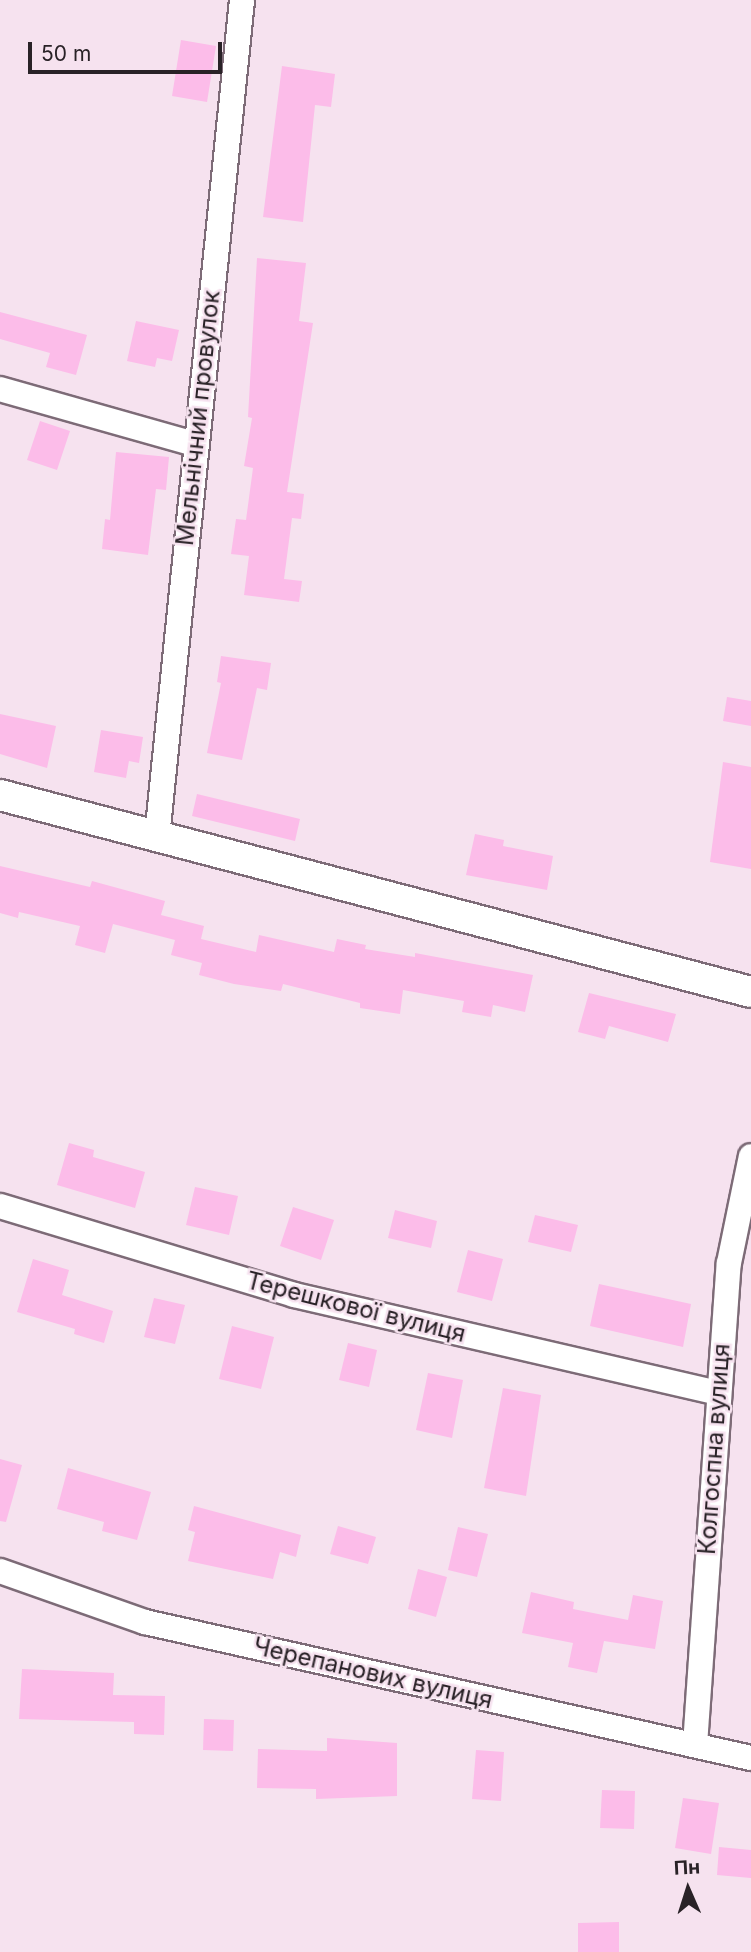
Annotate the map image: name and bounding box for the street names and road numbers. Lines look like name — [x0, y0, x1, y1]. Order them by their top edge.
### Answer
street label: Мельнiчний провулок — [170, 289, 226, 547]
street label: Терешкової вулиця — [243, 1266, 469, 1348]
street label: Колгоспна вулиця — [692, 1342, 736, 1556]
street label: Черепанових вулиця — [250, 1631, 496, 1715]

